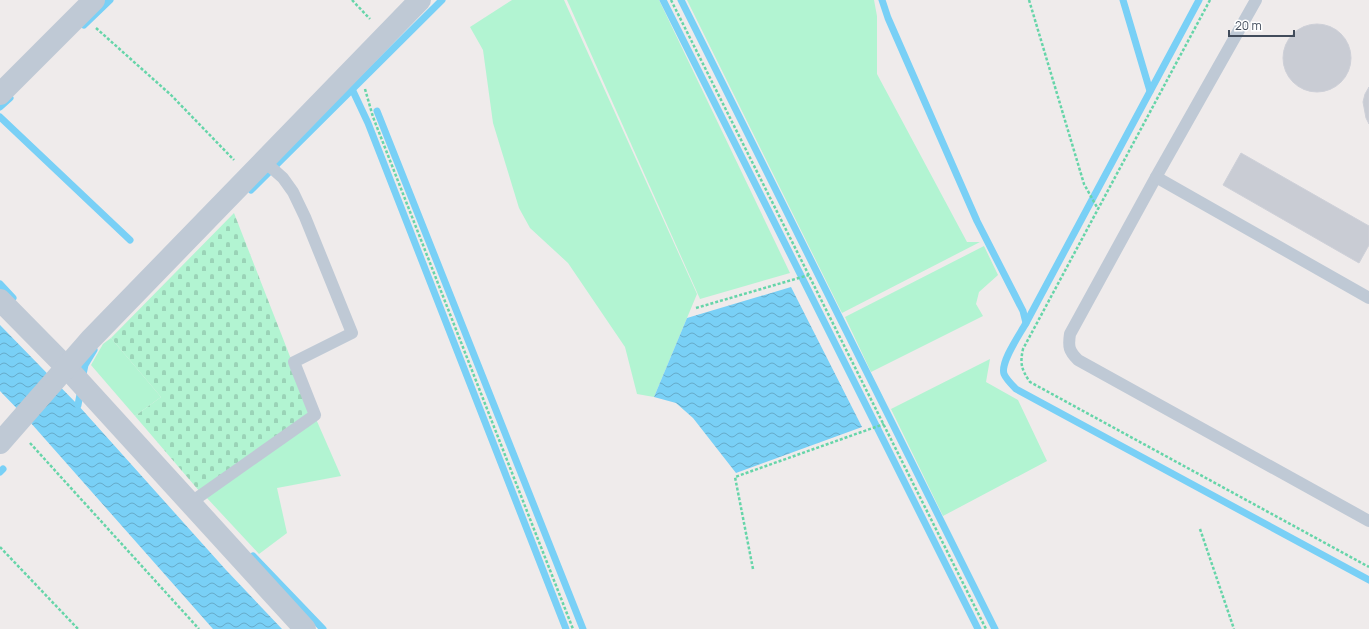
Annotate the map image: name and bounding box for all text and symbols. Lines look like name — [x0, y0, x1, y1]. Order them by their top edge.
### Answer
scale bar — [1229, 12, 1294, 38]
text: 20 m — [1235, 17, 1262, 34]

